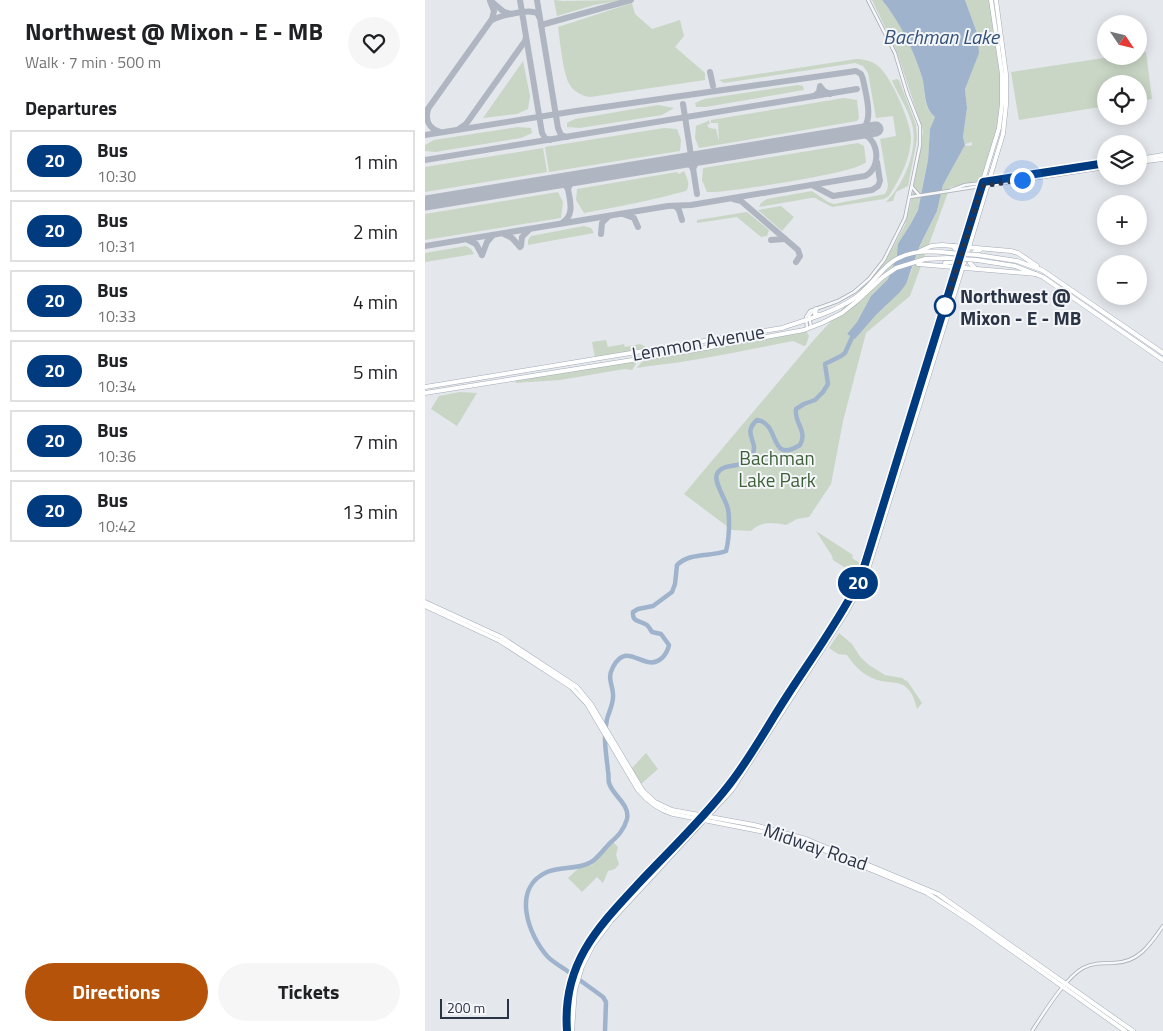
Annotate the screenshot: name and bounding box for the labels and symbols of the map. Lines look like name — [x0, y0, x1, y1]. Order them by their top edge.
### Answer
north arrow — [1097, 15, 1147, 65]
water label: Bachman Lake — [883, 21, 1001, 52]
your location — [1010, 168, 1035, 193]
place label: Northwest @ Mixon - E - MB — [960, 281, 1081, 332]
marker: Northwest @ Mixon - E - MB — [934, 295, 956, 317]
street label: Lemmon Avenue — [629, 316, 767, 368]
park label: Bachman Lake Park — [738, 443, 816, 494]
line badge: 20 — [835, 567, 881, 599]
street label: Midway Road — [760, 815, 872, 877]
scale bar — [440, 996, 509, 1019]

